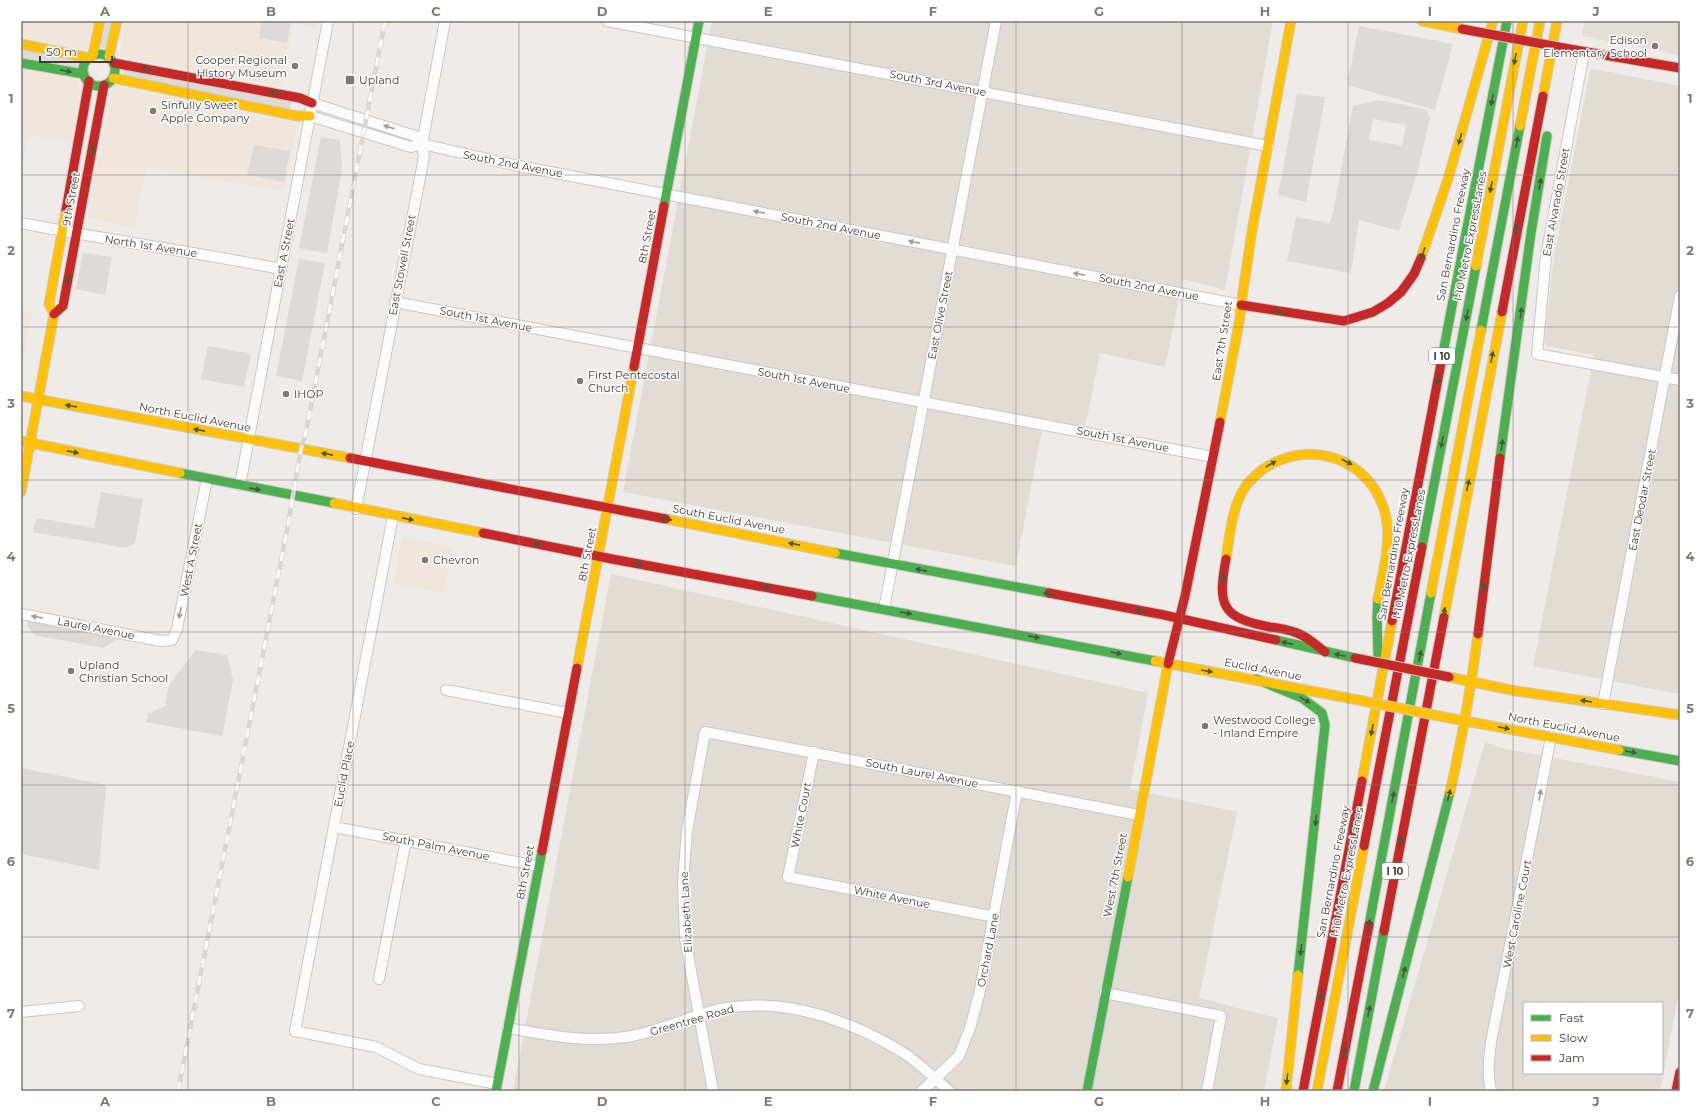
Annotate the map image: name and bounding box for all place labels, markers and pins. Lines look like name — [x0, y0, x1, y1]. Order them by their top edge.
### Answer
place label: Edison Elementary School — [1543, 33, 1647, 60]
marker: Edison Elementary School — [1650, 41, 1660, 51]
place label: Cooper Regional History Museum — [195, 53, 287, 80]
marker: Cooper Regional History Museum — [290, 61, 300, 71]
place label: Upland — [359, 73, 400, 87]
marker: Upland — [344, 74, 356, 86]
place label: Sinfully Sweet Apple Company — [161, 98, 250, 125]
marker: Sinfully Sweet Apple Company — [148, 106, 158, 116]
place label: First Pentecostal Church — [588, 368, 680, 395]
marker: First Pentecostal Church — [575, 376, 585, 386]
place label: IHOP — [294, 387, 323, 401]
marker: IHOP — [281, 389, 291, 399]
place label: Chevron — [433, 553, 479, 567]
marker: Chevron — [420, 555, 430, 565]
place label: Upland Christian School — [79, 658, 168, 685]
marker: Upland Christian School — [66, 666, 76, 676]
place label: Westwood College - Inland Empire — [1213, 713, 1316, 740]
marker: Westwood College - Inland Empire — [1200, 721, 1210, 731]

